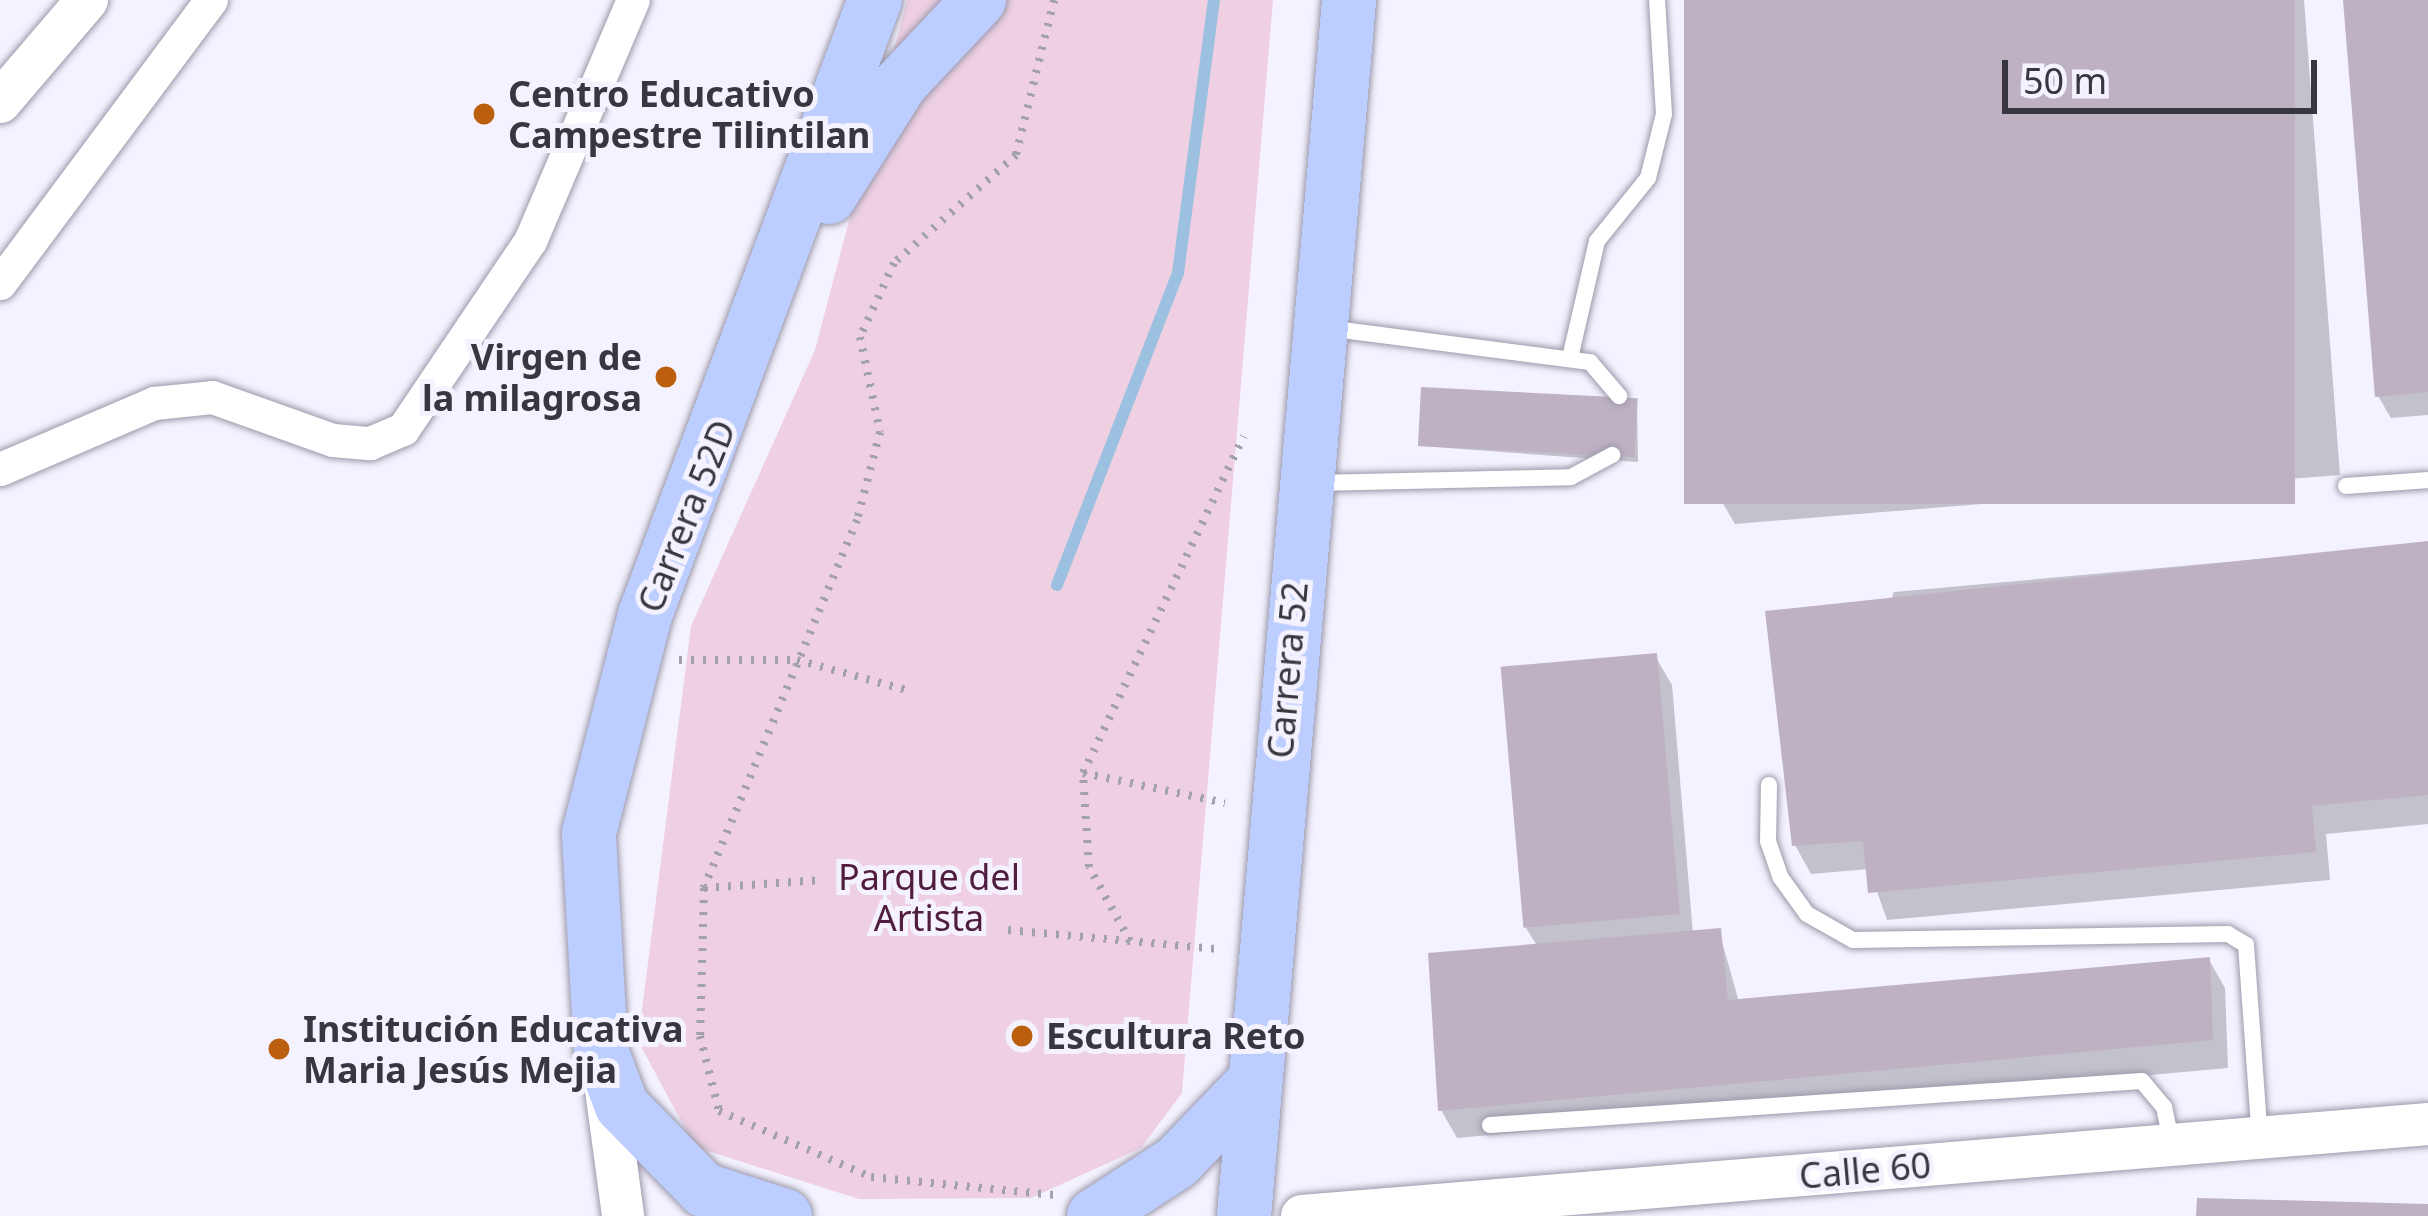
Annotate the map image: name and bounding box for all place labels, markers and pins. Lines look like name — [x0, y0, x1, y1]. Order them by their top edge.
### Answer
place label: Centro Educativo Campestre Tilintilan — [508, 71, 870, 156]
marker: Centro Educativo Campestre Tilintilan — [471, 101, 497, 127]
place label: Virgen de la milagrosa — [422, 334, 642, 419]
marker: Virgen de la milagrosa — [653, 364, 679, 390]
place label: Institución Educativa Maria Jesús Mejia — [303, 1006, 683, 1091]
place label: Escultura Reto — [1046, 1014, 1305, 1058]
marker: Escultura Reto — [1009, 1023, 1035, 1049]
marker: Institución Educativa Maria Jesús Mejia — [266, 1036, 292, 1062]

